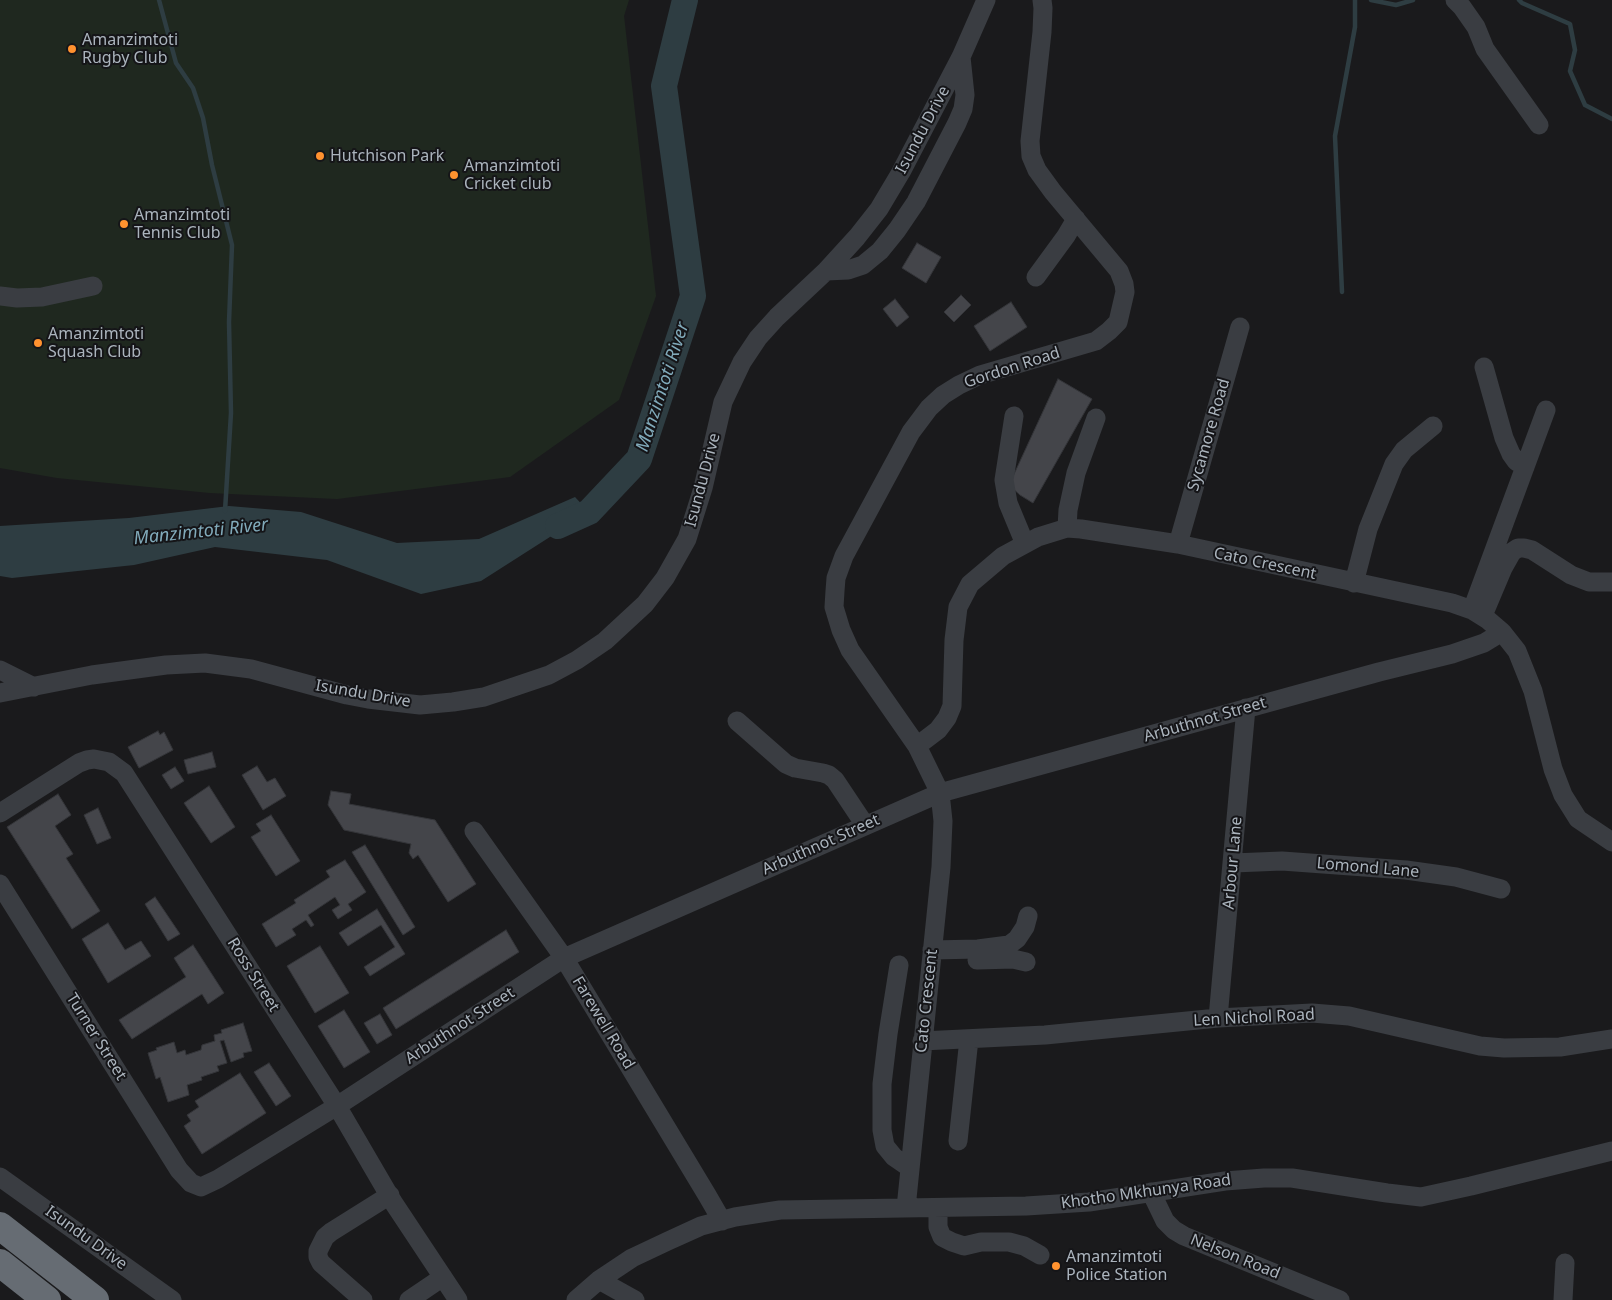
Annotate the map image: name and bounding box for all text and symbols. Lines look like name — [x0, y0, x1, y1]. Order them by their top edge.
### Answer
place label: Amanzimtoti Rugby Club — [82, 30, 178, 68]
marker: Amanzimtoti Rugby Club — [66, 43, 78, 55]
street label: Isundu Drive — [892, 83, 954, 177]
place label: Hutchison Park — [330, 146, 444, 166]
marker: Hutchison Park — [314, 150, 326, 162]
place label: Amanzimtoti Cricket club — [464, 156, 560, 194]
marker: Amanzimtoti Cricket club — [448, 169, 460, 181]
place label: Amanzimtoti Tennis Club — [134, 205, 230, 243]
marker: Amanzimtoti Tennis Club — [118, 218, 130, 230]
water label: Manzimtoti River — [632, 319, 694, 455]
place label: Amanzimtoti Squash Club — [48, 324, 144, 362]
marker: Amanzimtoti Squash Club — [32, 337, 44, 349]
street label: Gordon Road — [962, 343, 1062, 393]
street label: Sycamore Road — [1184, 377, 1234, 493]
street label: Isundu Drive — [681, 431, 725, 529]
water label: Manzimtoti River — [133, 514, 269, 550]
street label: Cato Crescent — [1212, 544, 1318, 584]
street label: Isundu Drive — [314, 676, 412, 712]
street label: Arbuthnot Street — [1142, 693, 1268, 747]
street label: Arbuthnot Street — [759, 811, 883, 879]
street label: Arbour Lane — [1219, 816, 1247, 910]
street label: Lomond Lane — [1316, 854, 1420, 882]
street label: Ross Street — [223, 934, 283, 1016]
street label: Cato Crescent — [912, 948, 942, 1054]
street label: Farewell Road — [568, 973, 638, 1073]
street label: Arbuthnot Street — [402, 984, 518, 1068]
street label: Turner Street — [62, 990, 130, 1084]
street label: Len Nichol Road — [1193, 1005, 1315, 1031]
street label: Khotho Mkhunya Road — [1060, 1171, 1232, 1213]
street label: Isundu Drive — [41, 1202, 131, 1274]
street label: Nelson Road — [1187, 1230, 1283, 1284]
place label: Amanzimtoti Police Station — [1066, 1247, 1167, 1285]
marker: Amanzimtoti Police Station — [1050, 1260, 1062, 1272]

